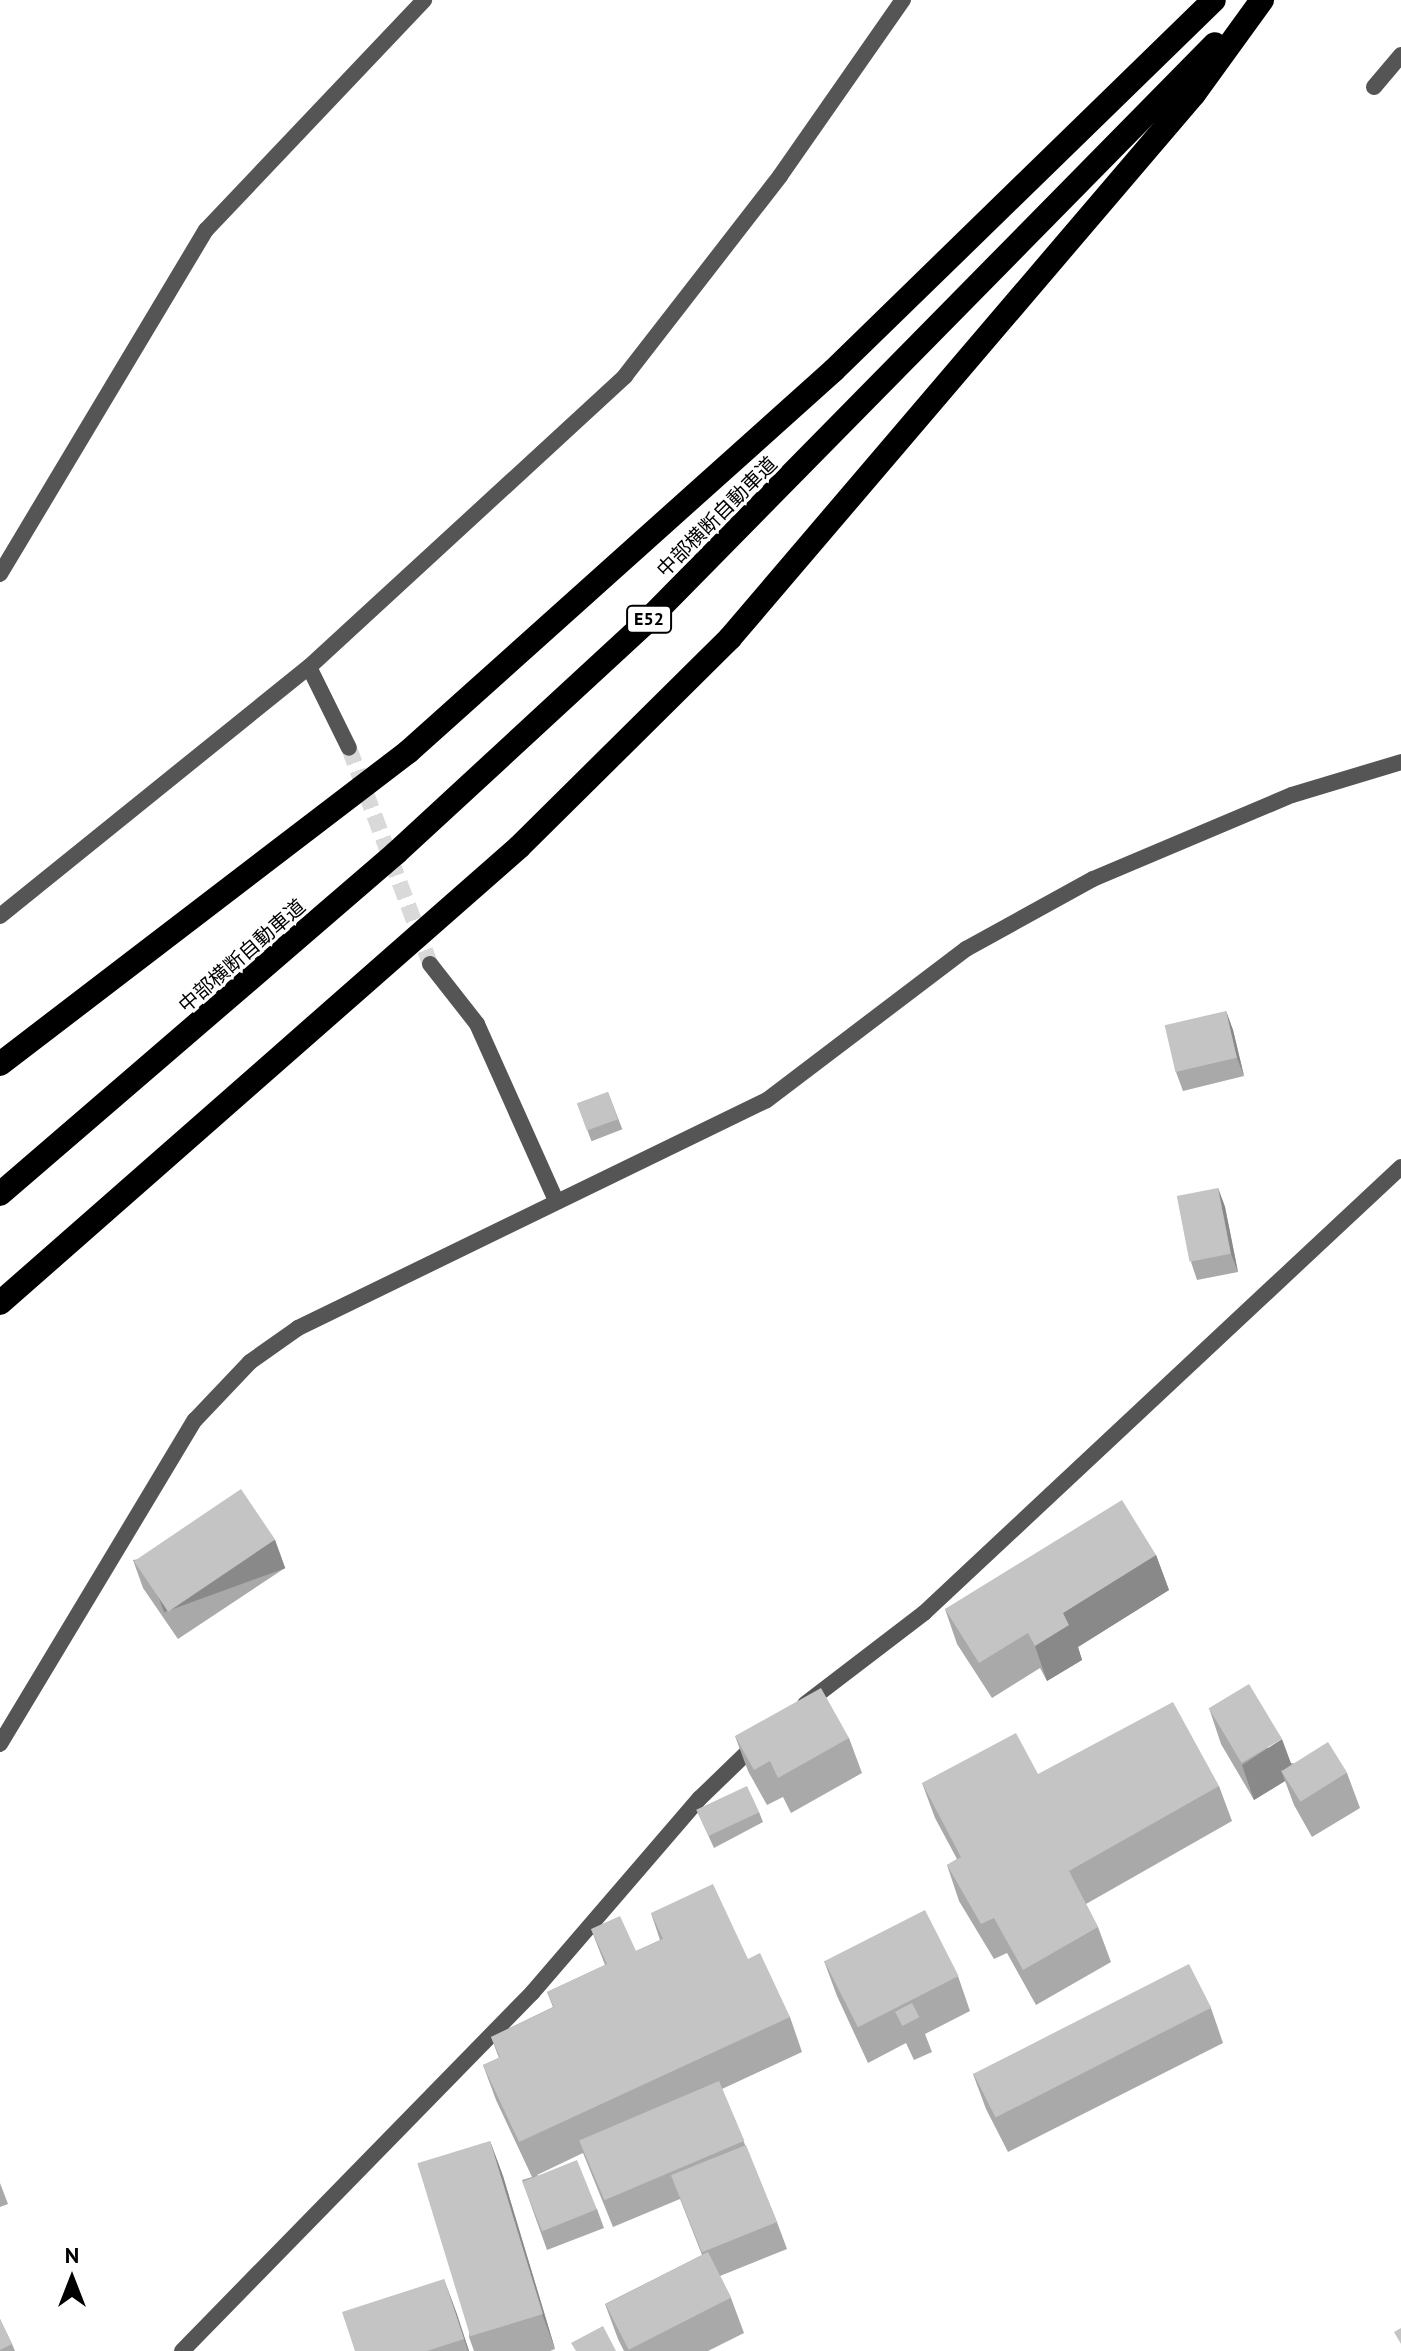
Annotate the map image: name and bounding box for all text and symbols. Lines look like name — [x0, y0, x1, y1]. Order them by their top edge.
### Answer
street label: 中部横断自動車道 — [652, 452, 782, 582]
road number: E52 — [625, 605, 673, 633]
street label: 中部横断自動車道 — [174, 894, 310, 1018]
north arrow — [32, 2239, 112, 2319]
text: N — [65, 2241, 79, 2269]

